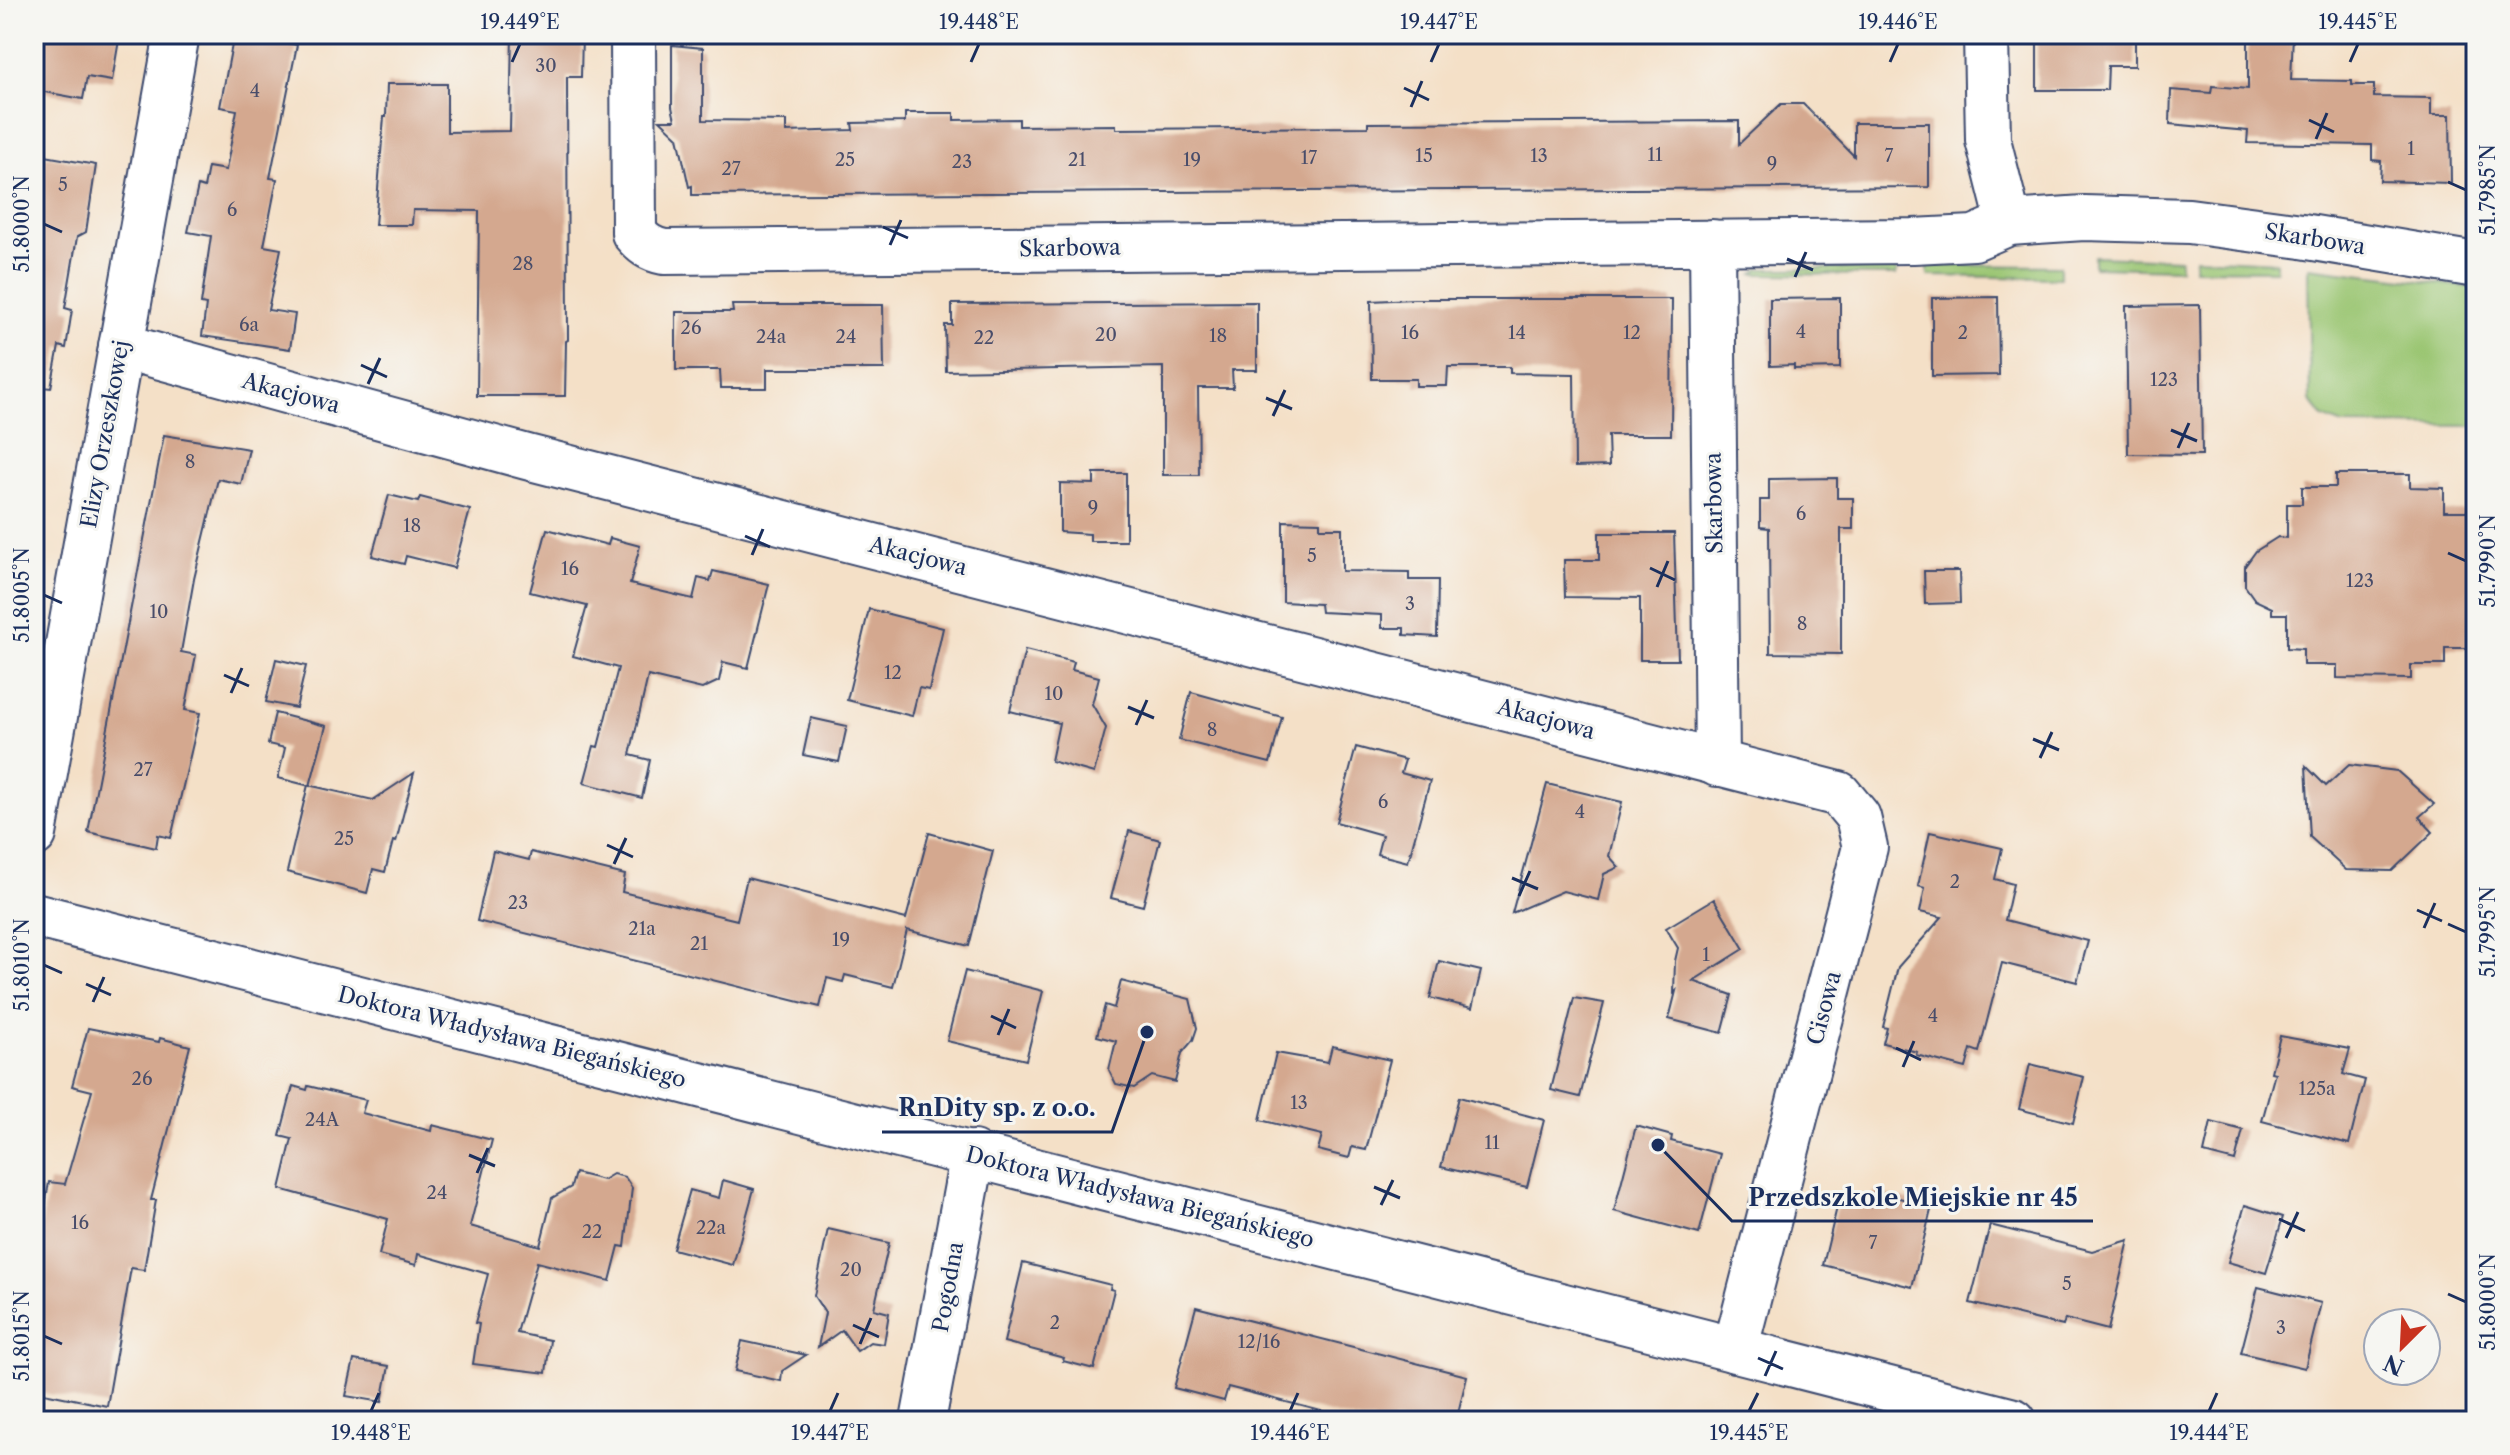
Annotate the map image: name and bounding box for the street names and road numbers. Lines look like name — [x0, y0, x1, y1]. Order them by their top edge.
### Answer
street label: Skarbowa — [2263, 218, 2368, 260]
street label: Skarbowa — [1019, 234, 1121, 262]
street label: Elizy Orzeszkowej — [75, 338, 135, 530]
street label: Akacjowa — [238, 367, 343, 419]
street label: Skarbowa — [1700, 452, 1728, 554]
street label: Akacjowa — [865, 531, 970, 581]
street label: Akacjowa — [1493, 693, 1598, 745]
street label: Cisowa — [1801, 968, 1847, 1048]
street label: Doktora Władysława Biegańskiego — [335, 981, 689, 1093]
street label: Doktora Władysława Biegańskiego — [963, 1141, 1317, 1253]
street label: Pogodna — [927, 1239, 969, 1334]

